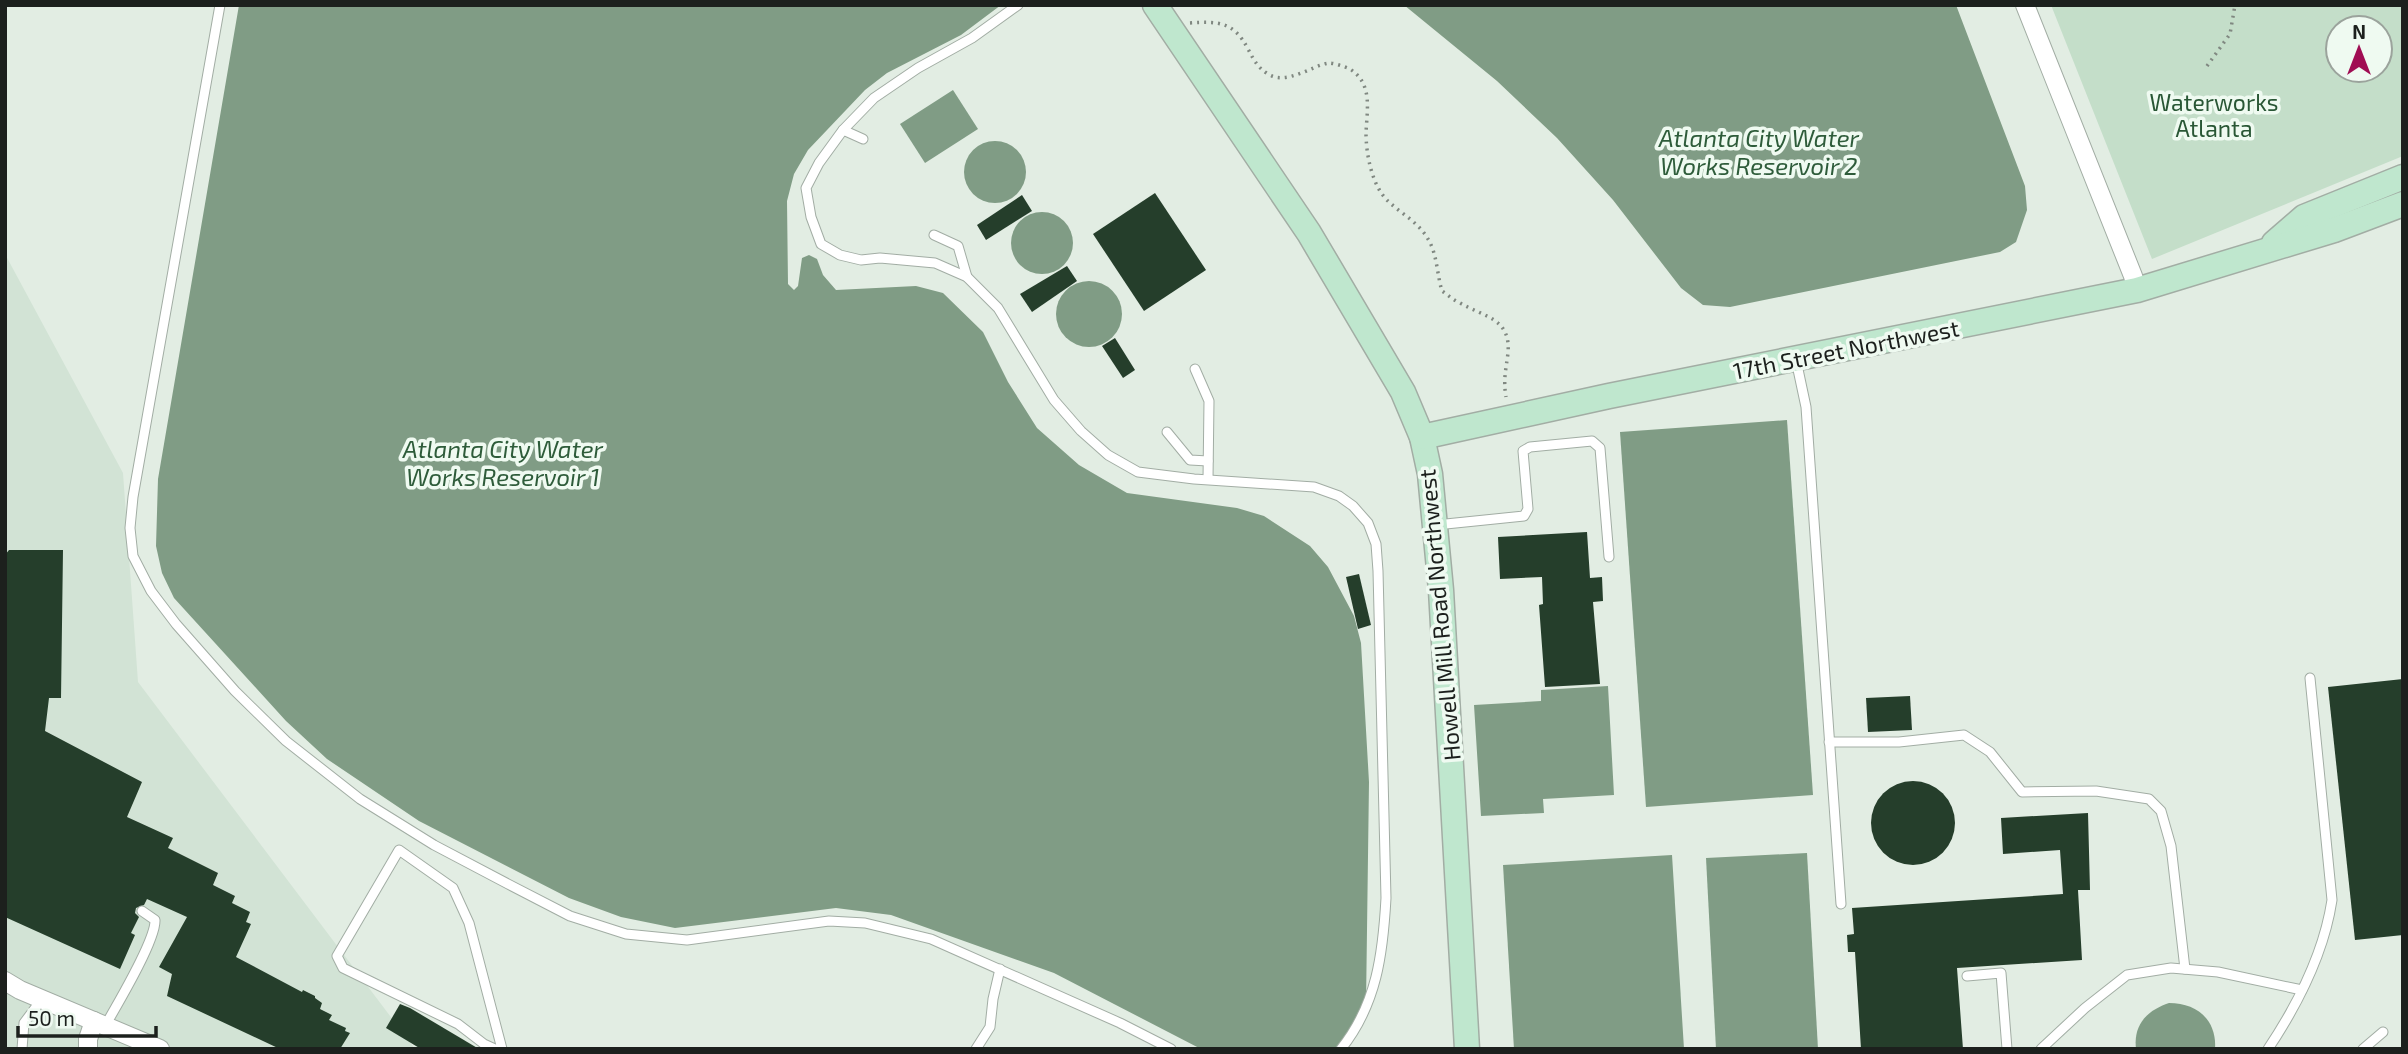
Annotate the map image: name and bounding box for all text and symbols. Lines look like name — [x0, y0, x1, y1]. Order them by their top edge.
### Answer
north arrow — [2324, 14, 2394, 84]
text: N — [2352, 20, 2366, 43]
park label: Waterworks Atlanta — [2149, 88, 2279, 142]
water label: Atlanta City Water Works Reservoir 2 — [1658, 123, 1860, 180]
street label: 17th Street Northwest — [1731, 313, 1962, 385]
water label: Atlanta City Water Works Reservoir 1 — [402, 434, 604, 491]
street label: Howell Mill Road Northwest — [1412, 468, 1466, 762]
scale bar — [18, 995, 156, 1038]
text: 50 m — [28, 1005, 75, 1030]

